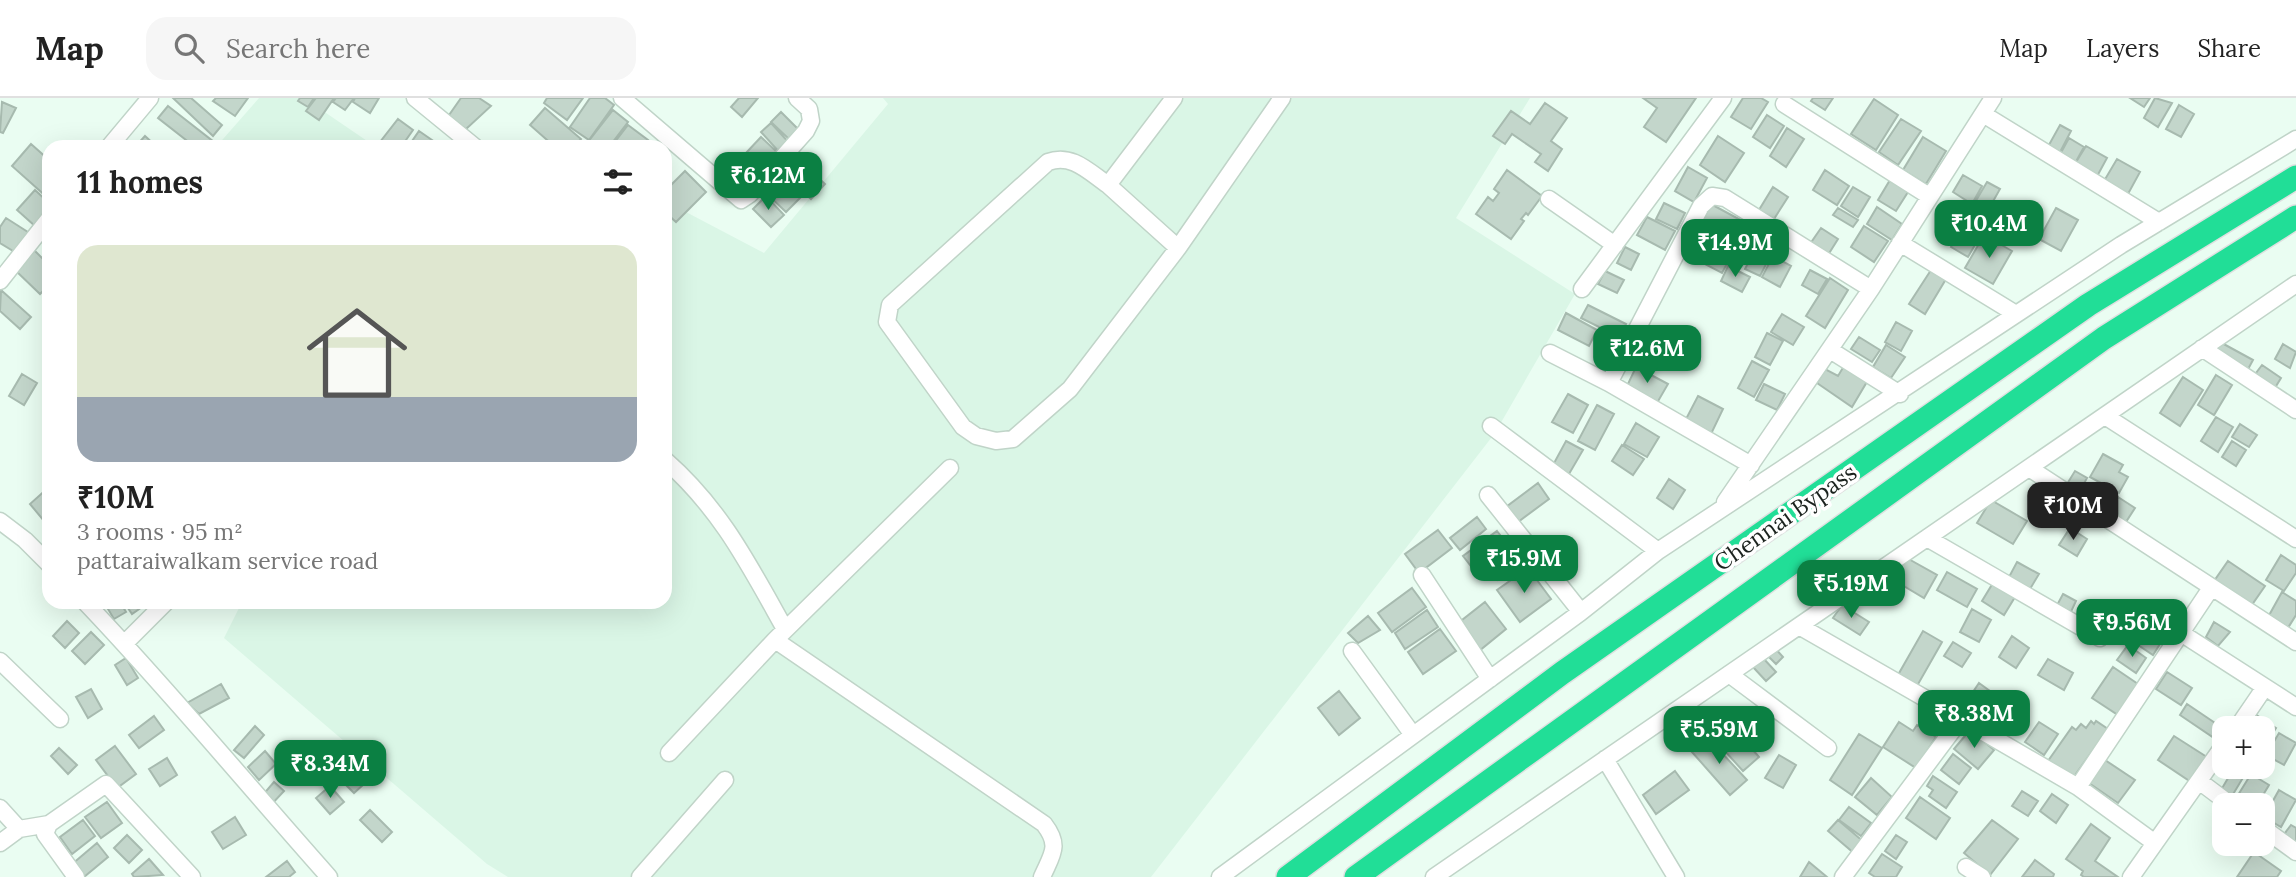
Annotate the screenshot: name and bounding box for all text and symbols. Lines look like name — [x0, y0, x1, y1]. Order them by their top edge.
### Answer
search box — [146, 17, 636, 80]
text: Map — [35, 27, 104, 69]
icon: search — [170, 29, 208, 67]
text: Search here — [226, 32, 370, 65]
text: Map — [1999, 33, 2048, 64]
text: Layers — [2086, 33, 2159, 64]
text: Share — [2197, 33, 2261, 64]
pin: ₹6.12M — [711, 152, 825, 212]
text: ₹6.12M — [730, 160, 806, 189]
text: 11 homes — [77, 163, 203, 201]
icon: filters — [599, 163, 637, 201]
pin: ₹10.4M — [1932, 200, 2046, 260]
text: ₹10.4M — [1950, 208, 2028, 237]
pin: ₹14.9M — [1678, 220, 1792, 279]
text: ₹14.9M — [1697, 227, 1773, 256]
icon: home — [294, 290, 420, 416]
pin: ₹12.6M — [1590, 326, 1704, 385]
text: ₹12.6M — [1609, 333, 1685, 362]
street label: Chennai Bypass — [1708, 457, 1862, 577]
text: ₹10M — [77, 478, 155, 516]
pin: ₹10M — [2032, 482, 2114, 542]
text: ₹10M — [2043, 490, 2103, 519]
text: 3 rooms · 95 m² — [77, 517, 243, 546]
pin: ₹15.9M — [1467, 536, 1581, 595]
text: ₹15.9M — [1486, 543, 1562, 572]
text: pattaraiwalkam service road — [77, 546, 378, 575]
pin: ₹5.19M — [1794, 560, 1908, 620]
text: ₹5.19M — [1813, 568, 1889, 597]
pin: ₹9.56M — [2075, 600, 2189, 659]
text: ₹9.56M — [2092, 607, 2172, 636]
pin: ₹8.38M — [1917, 690, 2031, 750]
text: ₹8.38M — [1934, 698, 2014, 727]
pin: ₹5.59M — [1662, 706, 1776, 766]
text: ₹5.59M — [1680, 714, 1758, 743]
map controls — [2212, 716, 2275, 856]
button: + — [2212, 716, 2275, 779]
pin: ₹8.34M — [273, 740, 387, 800]
text: ₹8.34M — [290, 748, 370, 777]
button: − — [2212, 793, 2275, 856]

